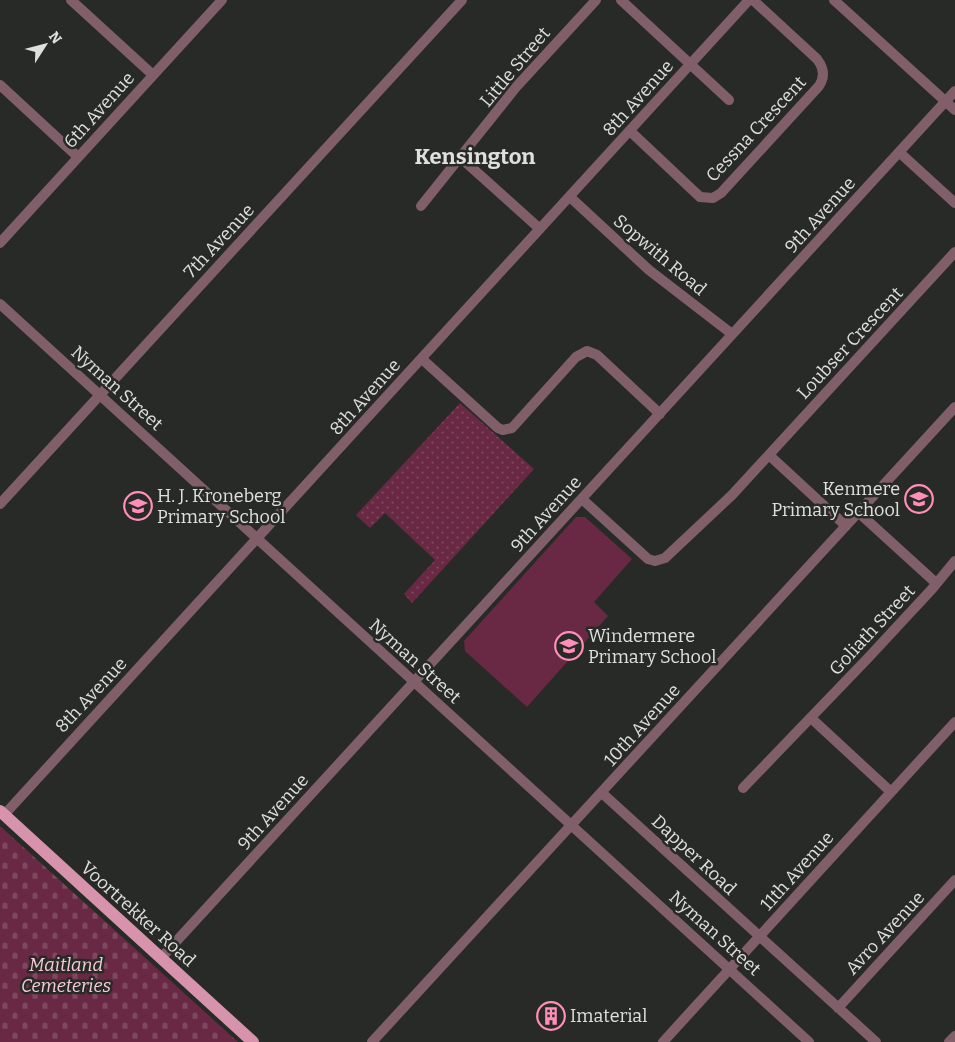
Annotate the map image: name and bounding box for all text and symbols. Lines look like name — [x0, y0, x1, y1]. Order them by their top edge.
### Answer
north arrow — [20, 20, 70, 70]
street label: Little Street — [475, 22, 555, 111]
text: N — [45, 28, 65, 47]
street label: 8th Avenue — [598, 55, 678, 141]
street label: 6th Avenue — [59, 67, 139, 153]
street label: Cessna Crescent — [701, 71, 811, 187]
district label: Kensington — [414, 143, 536, 170]
street label: 9th Avenue — [780, 172, 860, 258]
street label: 7th Avenue — [179, 199, 259, 283]
street label: Sopwith Road — [609, 210, 711, 300]
street label: Loubser Crescent — [792, 282, 908, 404]
street label: Nyman Street — [67, 341, 168, 435]
street label: 8th Avenue — [325, 354, 405, 440]
street label: 9th Avenue — [506, 471, 586, 557]
place label: Kenmere Primary School — [771, 478, 900, 521]
school or university icon: Kenmere Primary School — [904, 484, 934, 514]
place label: H. J. Kroneberg Primary School — [157, 485, 286, 528]
school or university icon: H. J. Kroneberg Primary School — [123, 491, 153, 521]
street label: Goliath Street — [825, 580, 920, 680]
street label: Nyman Street — [365, 614, 466, 708]
place label: Windermere Primary School — [588, 625, 717, 668]
school or university icon: Windermere Primary School — [554, 631, 584, 661]
street label: 8th Avenue — [51, 653, 131, 737]
street label: 10th Avenue — [599, 679, 685, 771]
street label: 9th Avenue — [233, 769, 313, 855]
street label: Dapper Road — [647, 810, 741, 900]
street label: 11th Avenue — [756, 827, 838, 915]
street label: Voortrekker Road — [76, 857, 200, 972]
street label: Nyman Street — [665, 886, 766, 980]
street label: Avro Avenue — [841, 887, 929, 979]
park label: Maitland Cemeteries — [21, 954, 112, 997]
building icon: Imaterial — [536, 1001, 566, 1031]
place label: Imaterial — [570, 1005, 647, 1027]

